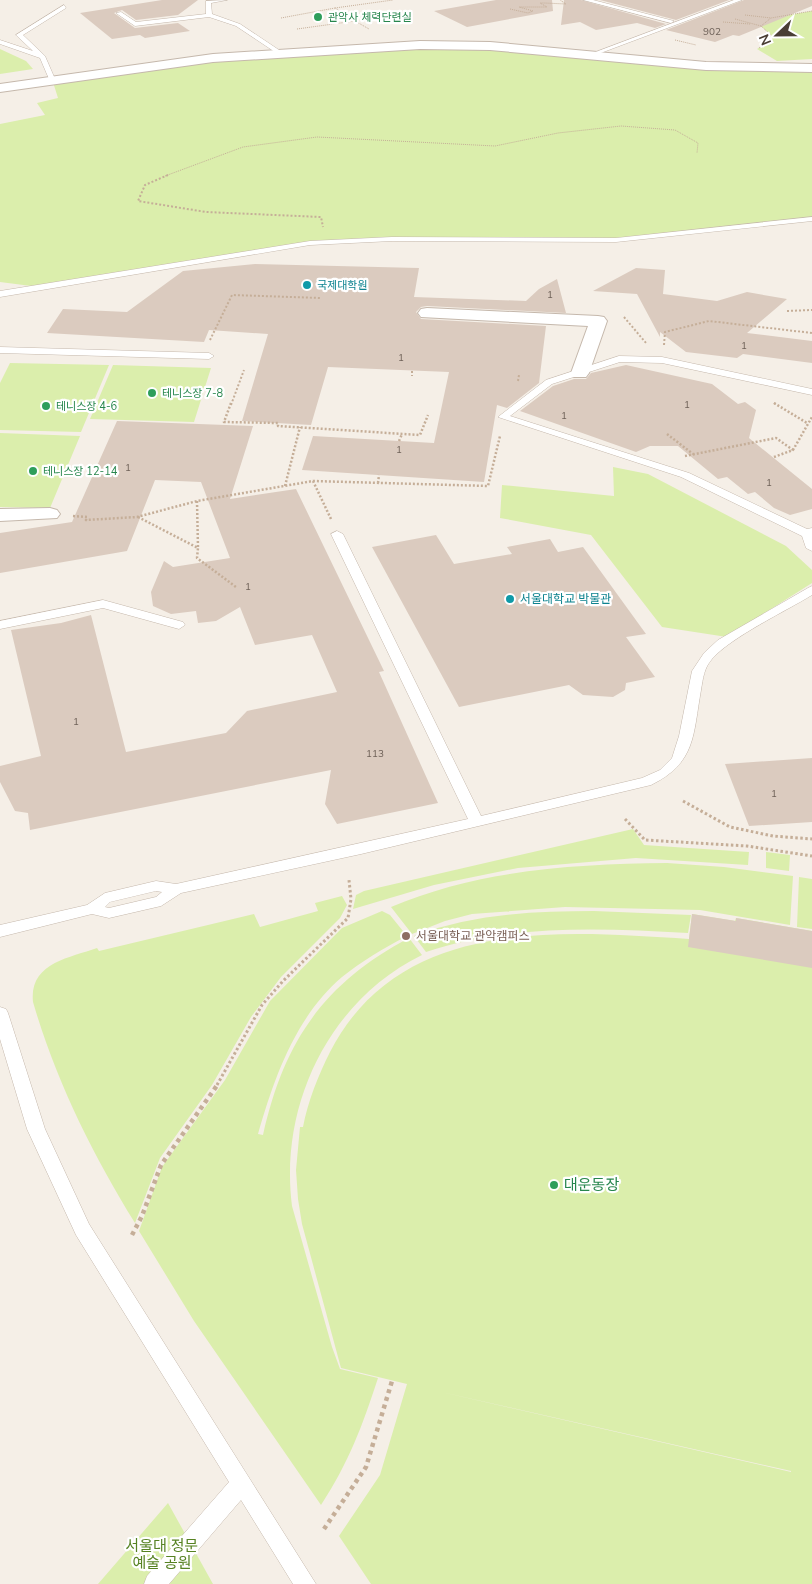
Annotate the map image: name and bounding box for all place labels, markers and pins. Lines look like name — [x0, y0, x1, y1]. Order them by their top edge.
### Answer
place label: 관악사 체력단련실 — [328, 10, 412, 25]
marker: 관악사 체력단련실 — [312, 11, 324, 23]
place label: 국제대학원 — [317, 278, 368, 293]
marker: 국제대학원 — [301, 279, 313, 291]
place label: 테니스장 7-8 — [162, 386, 224, 401]
marker: 테니스장 7-8 — [146, 387, 158, 399]
place label: 테니스장 4-6 — [56, 399, 118, 414]
marker: 테니스장 4-6 — [40, 400, 52, 412]
place label: 테니스장 12-14 — [43, 464, 118, 479]
marker: 테니스장 12-14 — [27, 465, 39, 477]
place label: 서울대학교 박물관 — [520, 591, 611, 607]
marker: 서울대학교 박물관 — [504, 593, 516, 605]
place label: 서울대학교 관악캠퍼스 — [416, 928, 530, 944]
marker: 서울대학교 관악캠퍼스 — [400, 930, 412, 942]
place label: 대운동장 — [564, 1175, 619, 1195]
marker: 대운동장 — [548, 1179, 560, 1191]

